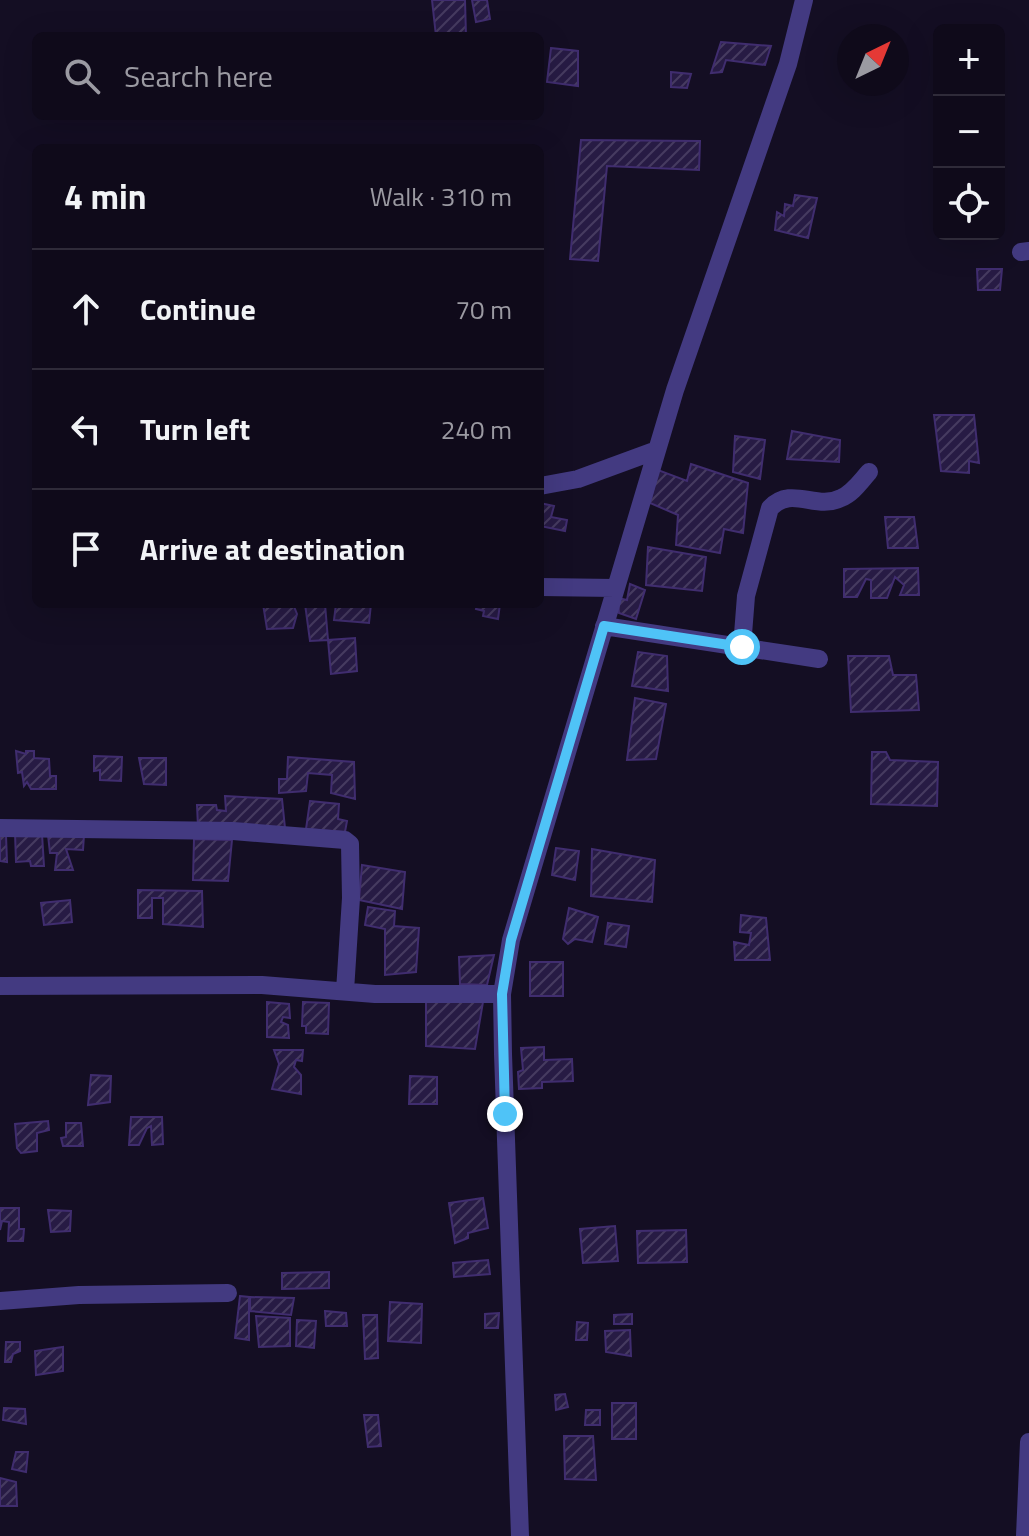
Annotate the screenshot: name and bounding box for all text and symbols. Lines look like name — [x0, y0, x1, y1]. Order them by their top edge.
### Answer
north arrow — [837, 24, 909, 96]
map controls — [933, 24, 1005, 240]
button: + — [933, 24, 1005, 96]
search box — [32, 32, 544, 120]
text: Search here — [124, 53, 273, 99]
icon: search — [60, 54, 104, 98]
button: − — [933, 96, 1005, 168]
button: locate — [933, 168, 1005, 240]
text: 4 min — [64, 170, 147, 222]
text: Walk · 310 m — [370, 177, 512, 216]
text: Continue — [140, 286, 256, 332]
icon: ahead — [64, 287, 108, 331]
text: 70 m — [455, 290, 512, 329]
text: Turn left — [140, 406, 250, 452]
icon: left — [64, 407, 108, 451]
text: 240 m — [441, 410, 512, 449]
text: Arrive at destination — [140, 526, 405, 572]
icon: arrive — [64, 527, 108, 571]
route start — [724, 629, 760, 665]
route end — [487, 1096, 523, 1132]

